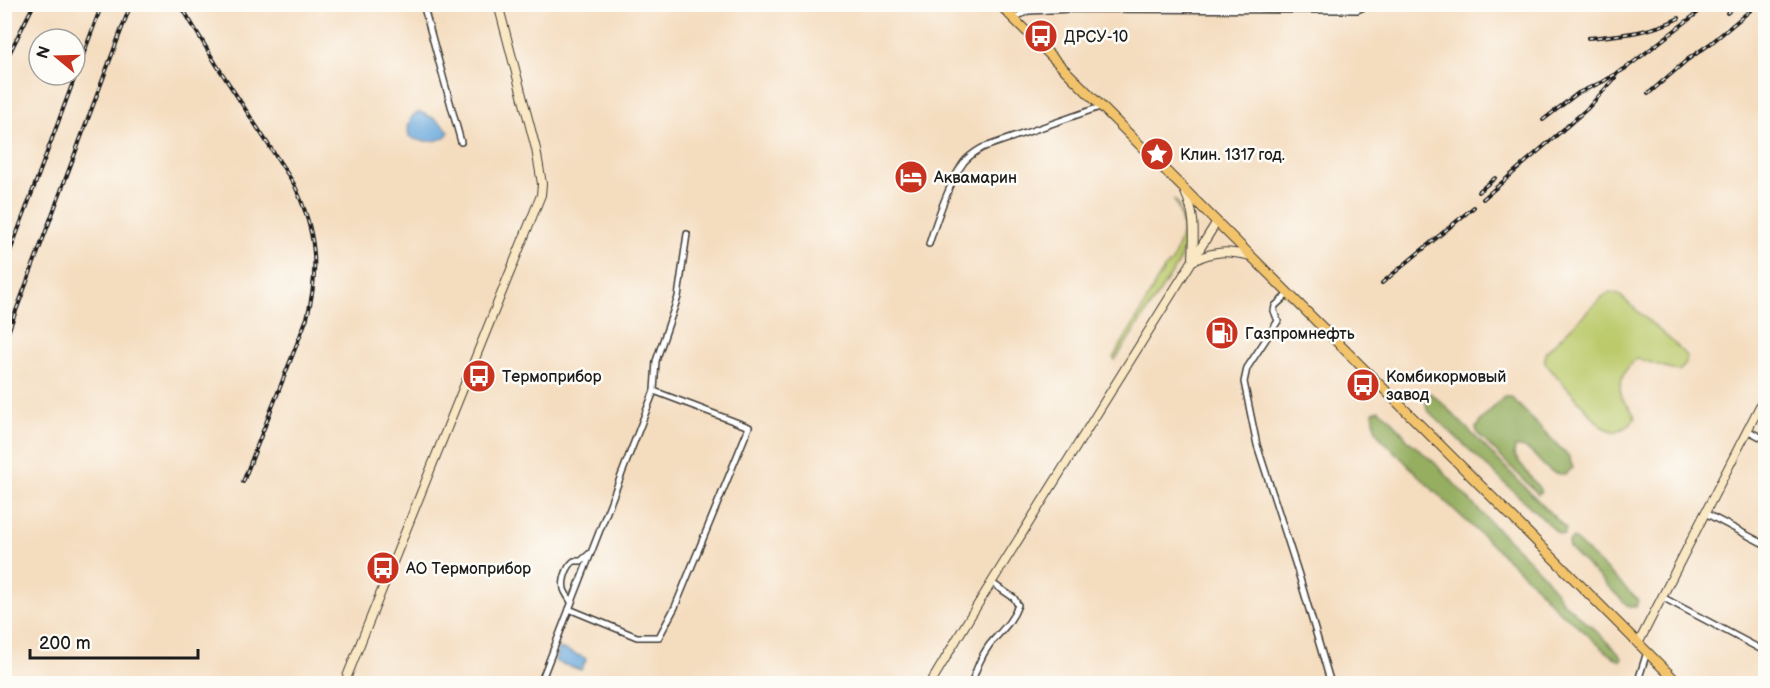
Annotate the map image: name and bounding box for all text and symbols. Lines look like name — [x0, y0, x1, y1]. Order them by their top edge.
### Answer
bus stop icon: ДРСУ-10 — [1023, 18, 1059, 54]
north arrow — [27, 27, 87, 87]
place label: ДРСУ-10 — [1064, 28, 1128, 47]
text: N — [33, 44, 55, 61]
place icon: Клин. 1317 год. — [1139, 136, 1175, 172]
place label: Клин. 1317 год. — [1180, 146, 1285, 165]
hotel icon: Аквамарин — [893, 159, 929, 195]
place label: Аквамарин — [933, 169, 1017, 188]
fuel station icon: Газпромнефть — [1204, 315, 1240, 351]
place label: Газпромнефть — [1245, 325, 1355, 344]
bus stop icon: Термоприбор — [461, 358, 497, 394]
bus stop icon: Комбикормовый завод — [1345, 367, 1381, 403]
place label: Термоприбор — [502, 368, 602, 387]
place label: Комбикормовый завод — [1386, 368, 1506, 405]
bus stop icon: АО Термоприбор — [365, 550, 401, 586]
place label: АО Термоприбор — [405, 560, 531, 579]
scale bar — [30, 622, 198, 660]
text: 200 m — [39, 633, 91, 654]

